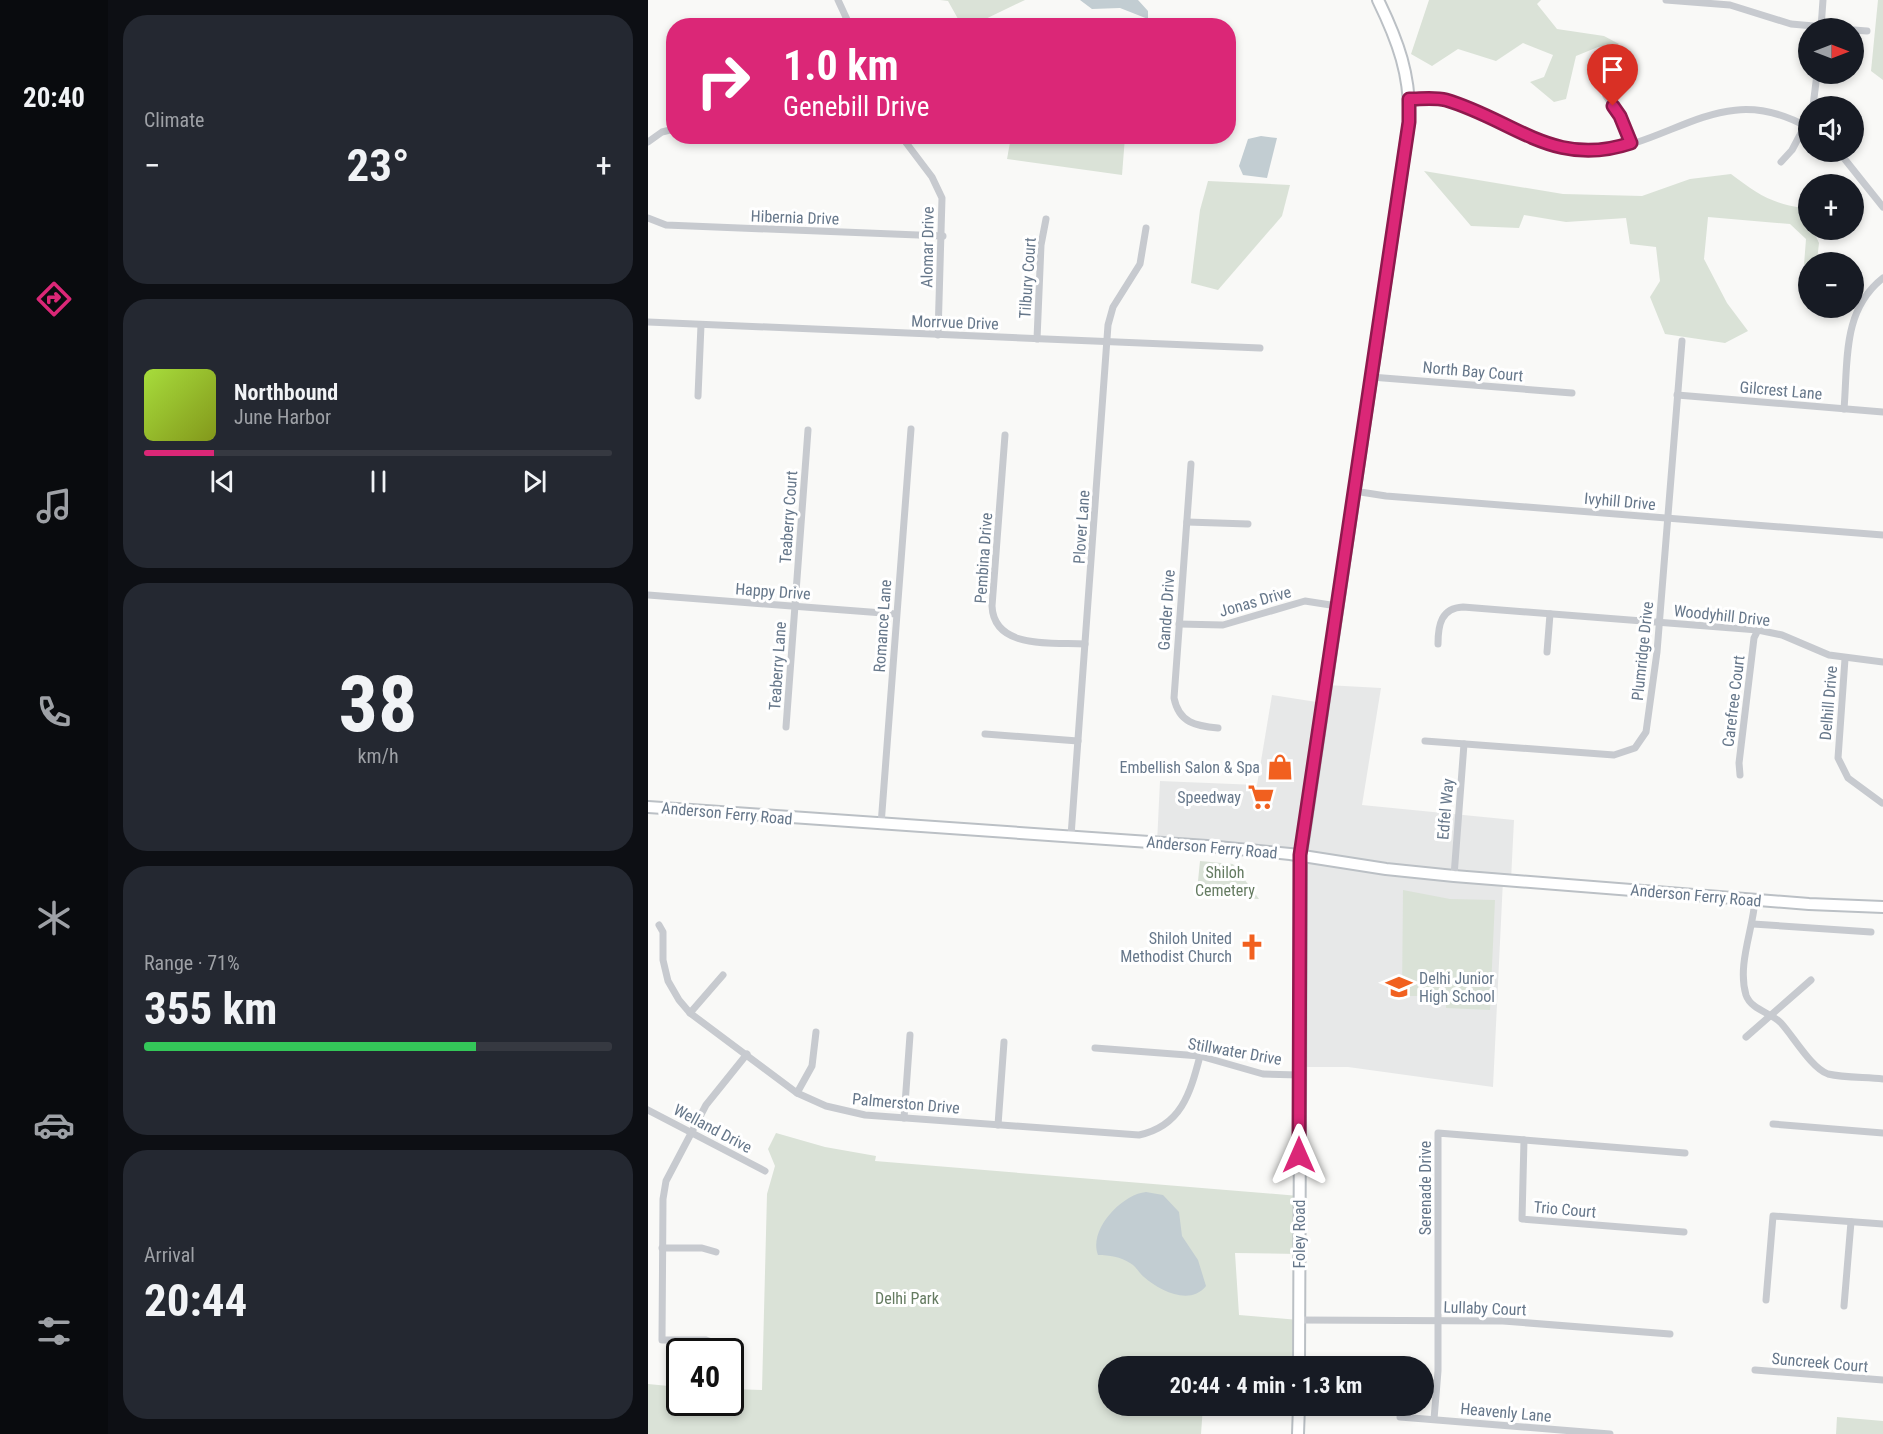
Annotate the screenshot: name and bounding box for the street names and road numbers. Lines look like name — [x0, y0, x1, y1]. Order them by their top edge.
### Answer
street label: Hibernia Drive — [750, 206, 840, 229]
street label: Alomar Drive — [917, 206, 938, 288]
street label: Tilbury Court — [1015, 236, 1040, 319]
street label: Morrvue Drive — [911, 311, 999, 334]
street label: North Bay Court — [1422, 358, 1524, 385]
street label: Gilcrest Lane — [1739, 377, 1823, 404]
street label: Teaberry Court — [776, 470, 801, 564]
street label: Ivyhill Drive — [1583, 489, 1657, 514]
street label: Plover Lane — [1069, 490, 1094, 564]
street label: Pembina Drive — [971, 512, 996, 604]
street label: Gander Drive — [1154, 569, 1179, 651]
street label: Happy Drive — [735, 579, 811, 604]
street label: Romance Lane — [870, 579, 895, 673]
street label: Jonas Drive — [1217, 582, 1293, 621]
street label: Plumridge Drive — [1628, 600, 1657, 702]
street label: Woodyhill Drive — [1673, 601, 1771, 630]
street label: Teaberry Lane — [765, 621, 790, 711]
street label: Carefree Court — [1718, 654, 1749, 748]
street label: Delhill Drive — [1816, 665, 1841, 741]
street label: Edfel Way — [1433, 777, 1458, 841]
street label: Anderson Ferry Road — [661, 798, 793, 829]
street label: Anderson Ferry Road — [1146, 832, 1278, 863]
street label: Anderson Ferry Road — [1630, 880, 1762, 911]
street label: Stillwater Drive — [1187, 1034, 1283, 1069]
street label: Palmerston Drive — [851, 1089, 960, 1118]
street label: Welland Drive — [670, 1100, 755, 1157]
street label: Serenade Drive — [1416, 1141, 1435, 1235]
street label: Trio Court — [1533, 1197, 1597, 1222]
street label: Foley Road — [1290, 1199, 1309, 1269]
street label: Lullaby Court — [1443, 1298, 1527, 1319]
street label: Suncreek Court — [1771, 1349, 1869, 1376]
street label: Heavenly Lane — [1460, 1399, 1552, 1426]

